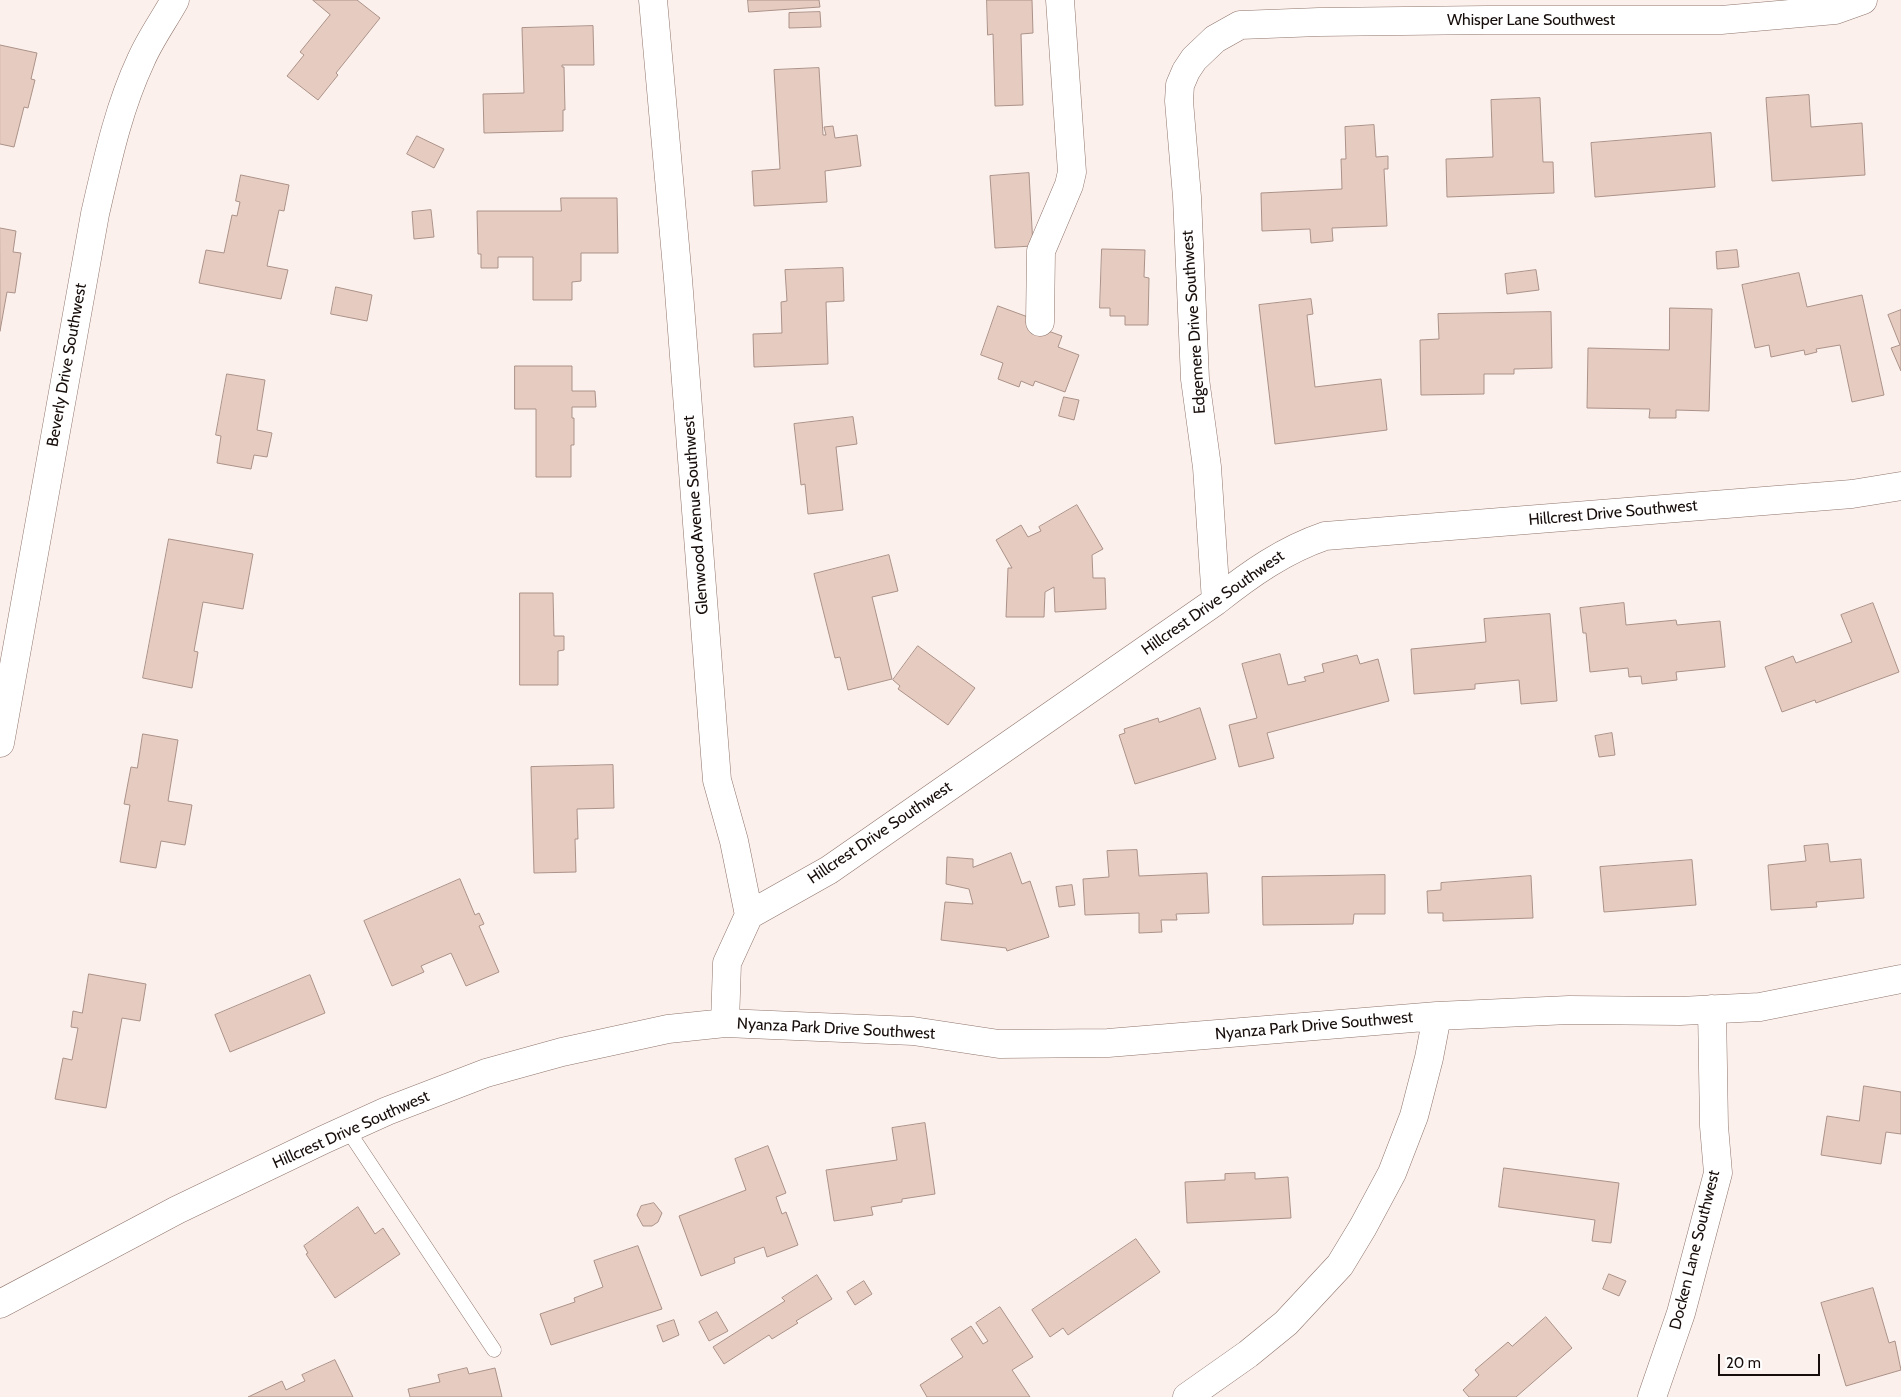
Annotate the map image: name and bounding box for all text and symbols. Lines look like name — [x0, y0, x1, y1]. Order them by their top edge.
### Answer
street label: Whisper Lane Southwest — [1447, 10, 1615, 30]
street label: Edgemere Drive Southwest — [1178, 229, 1210, 415]
street label: Beverly Drive Southwest — [43, 282, 91, 448]
street label: Glenwood Avenue Southwest — [679, 415, 713, 615]
street label: Hillcrest Drive Southwest — [1528, 496, 1698, 530]
street label: Hillcrest Drive Southwest — [1138, 546, 1288, 660]
street label: Hillcrest Drive Southwest — [804, 778, 956, 888]
street label: Nyanza Park Drive Southwest — [1214, 1008, 1414, 1044]
street label: Nyanza Park Drive Southwest — [736, 1014, 936, 1044]
street label: Hillcrest Drive Southwest — [270, 1087, 432, 1173]
street label: Docken Lane Southwest — [1666, 1168, 1724, 1332]
scale bar — [1721, 1344, 1824, 1376]
text: 20 m — [1726, 1354, 1761, 1372]

